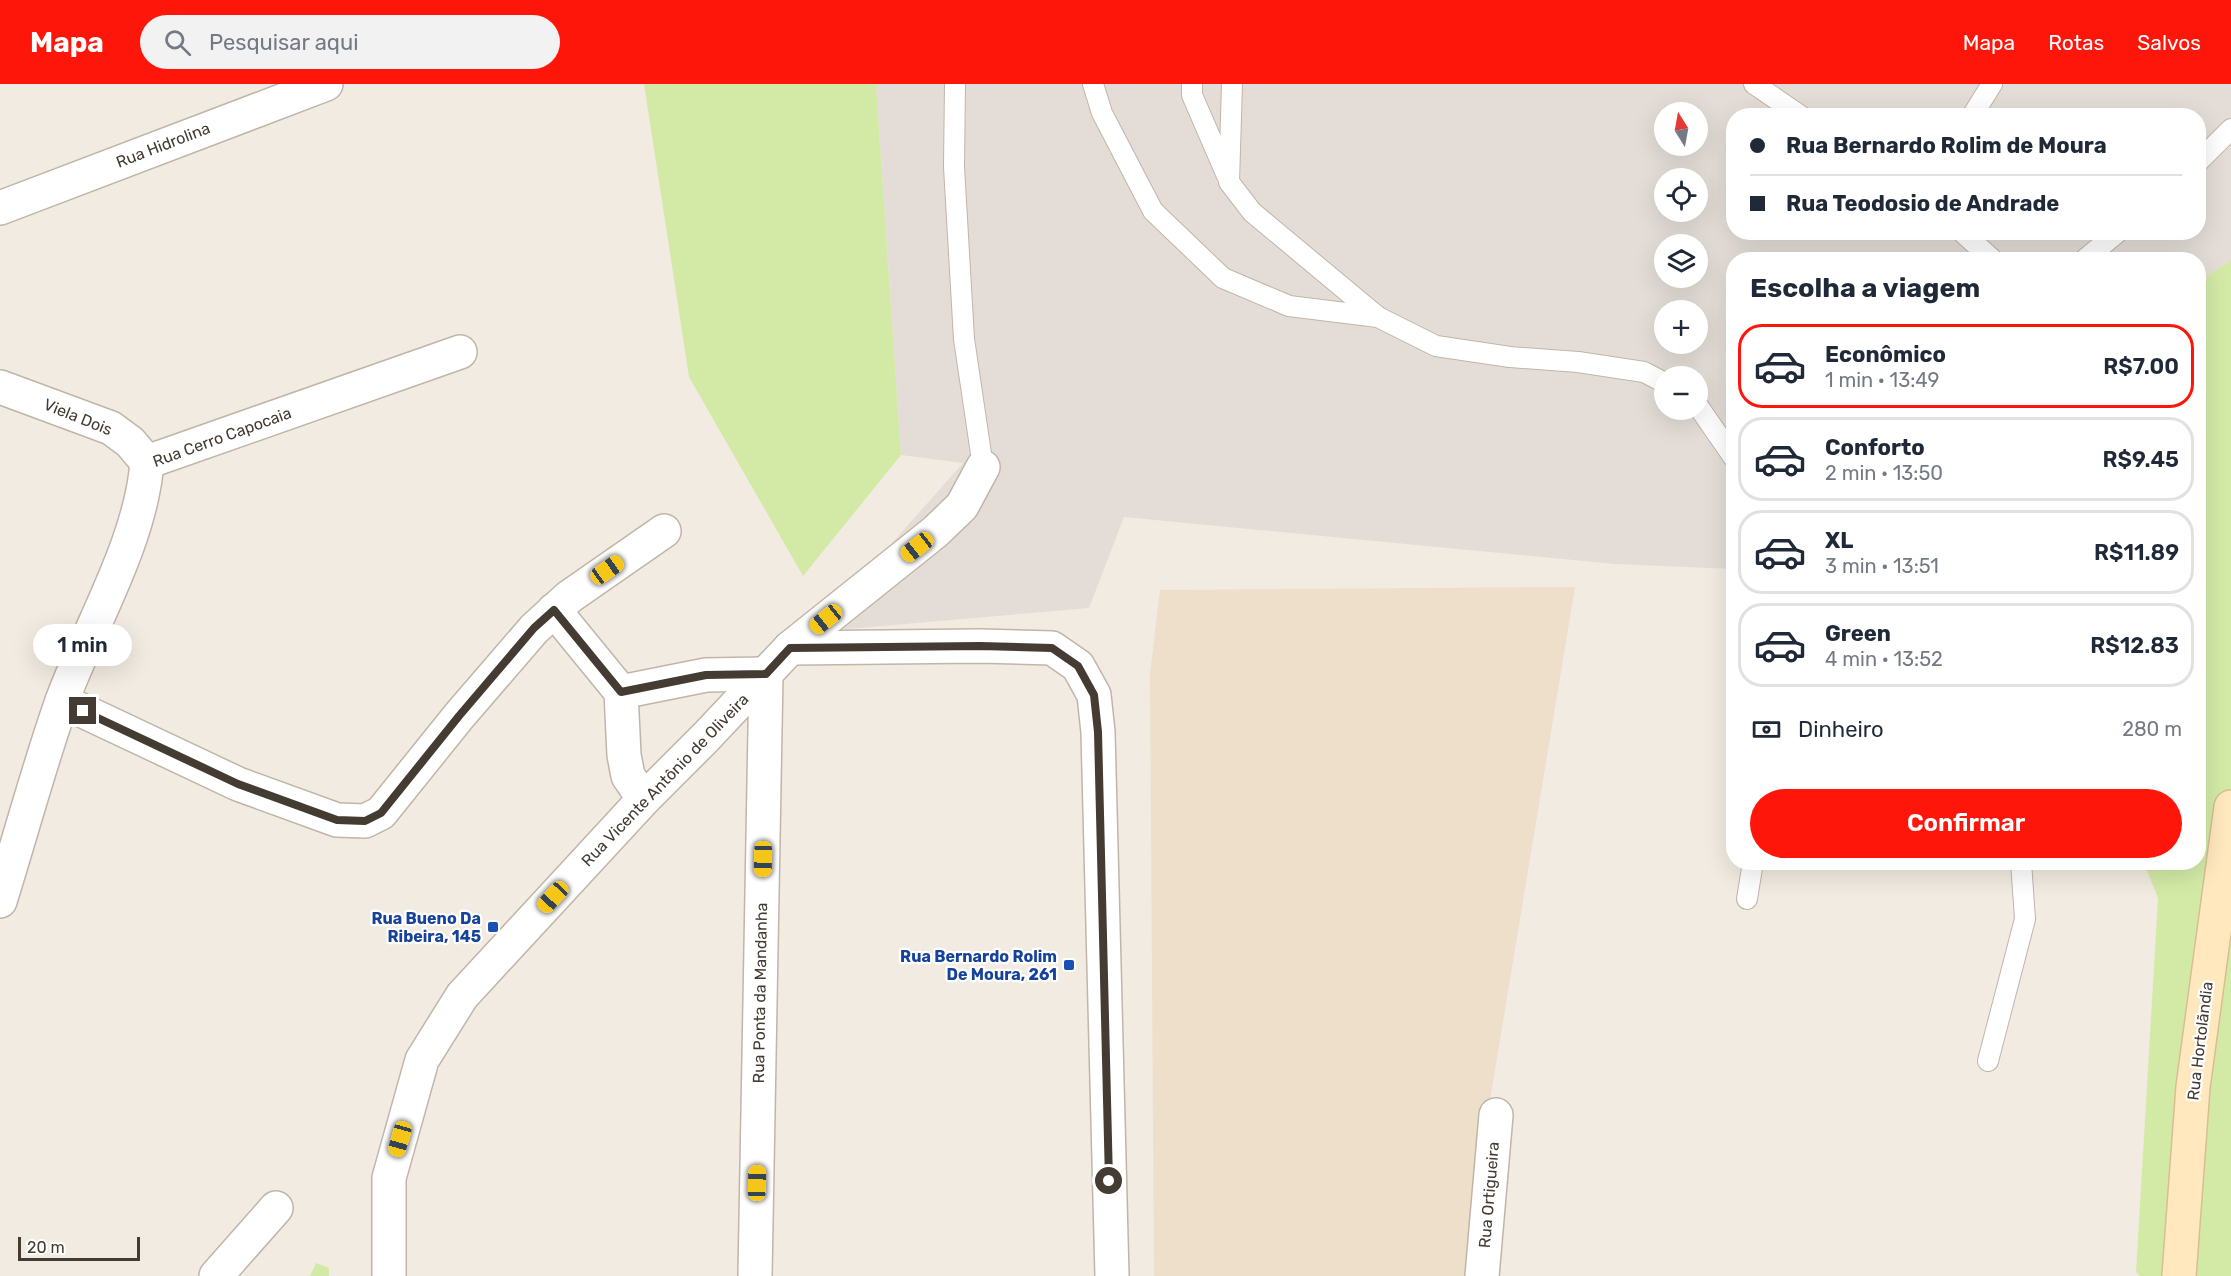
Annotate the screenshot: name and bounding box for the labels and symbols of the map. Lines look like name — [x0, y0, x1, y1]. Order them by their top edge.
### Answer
north arrow — [1654, 102, 1708, 156]
street label: Rua Hidrolina — [113, 118, 213, 172]
street label: Viela Dois — [41, 395, 115, 439]
street label: Rua Cerro Capocaia — [150, 403, 294, 471]
car — [897, 529, 937, 565]
car — [587, 552, 627, 588]
car — [806, 601, 846, 637]
callout: 1 min — [34, 624, 132, 666]
street label: Rua Vicente Antônio de Oliveira — [577, 690, 753, 870]
route end — [69, 697, 96, 724]
car — [754, 841, 772, 877]
car — [534, 878, 572, 916]
street label: Rua Ponta da Mandanha — [749, 902, 771, 1084]
place label: Rua Bueno Da Ribeira, 145 — [371, 909, 481, 946]
marker: Rua Bueno Da Ribeira, 145 — [486, 920, 500, 934]
place label: Rua Bernardo Rolim De Moura, 261 — [900, 947, 1057, 984]
marker: Rua Bernardo Rolim De Moura, 261 — [1062, 958, 1076, 972]
street label: Rua Hortolãndia — [2183, 980, 2217, 1102]
car — [386, 1119, 414, 1159]
street label: Rua Ortigueira — [1475, 1141, 1503, 1249]
car — [748, 1165, 766, 1201]
route start — [1095, 1167, 1122, 1194]
scale bar — [18, 1234, 140, 1262]

